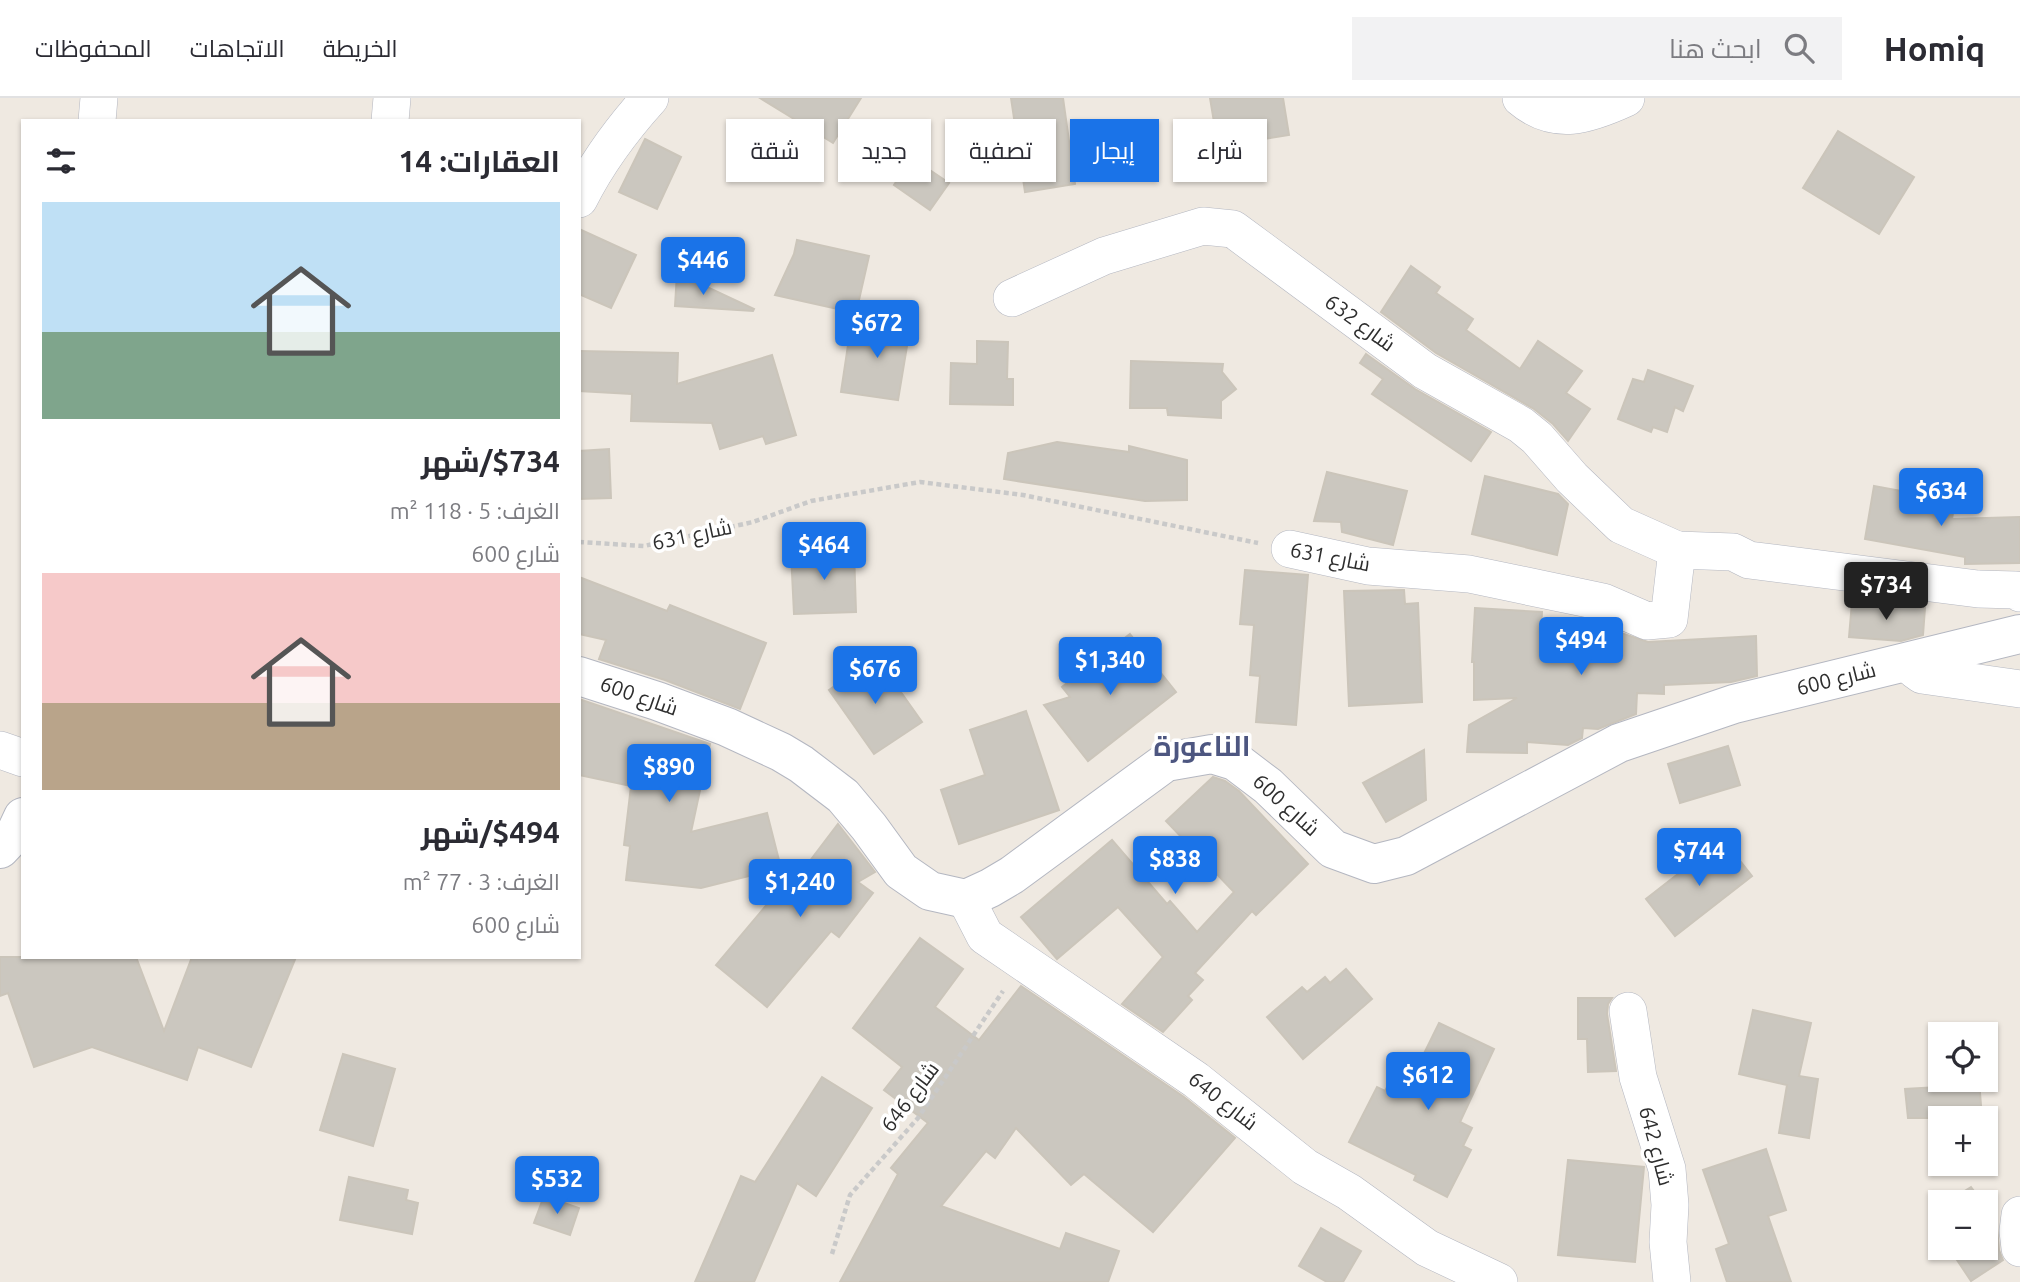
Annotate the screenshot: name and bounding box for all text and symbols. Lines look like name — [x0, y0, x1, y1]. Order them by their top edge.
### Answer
search box — [1352, 17, 1842, 80]
icon: search — [1780, 29, 1818, 67]
text: Homiq — [1884, 30, 1985, 67]
text: ابحث هنا — [1669, 34, 1762, 63]
text: المحفوظات — [35, 35, 152, 62]
text: الاتجاهات — [190, 35, 285, 62]
text: الخريطة — [323, 35, 398, 62]
chip: شقة — [726, 119, 824, 182]
chip: جديد — [838, 119, 931, 182]
chip: تصفية — [945, 119, 1056, 182]
chip: إيجار — [1070, 119, 1159, 182]
chip: شراء — [1173, 119, 1267, 182]
icon: filters — [42, 142, 80, 180]
text: العقارات: 14 — [398, 144, 560, 178]
pin: $446 — [662, 238, 744, 297]
text: $446 — [677, 247, 729, 272]
icon: home — [238, 248, 364, 374]
street label: شارع 632 — [1319, 289, 1400, 358]
pin: $672 — [836, 300, 918, 360]
text: $672 — [851, 310, 903, 335]
text: $734/شهر — [421, 444, 560, 478]
pin: $634 — [1900, 468, 1982, 528]
text: $634 — [1915, 478, 1967, 503]
text: الغرف: 5 · 118 m² — [390, 498, 560, 523]
street label: شارع 631 — [650, 514, 735, 557]
pin: $464 — [783, 522, 865, 582]
text: $464 — [798, 532, 850, 557]
street label: شارع 631 — [1288, 537, 1372, 578]
text: شارع 600 — [471, 541, 560, 566]
pin: $734 — [1845, 562, 1927, 622]
text: $734 — [1860, 572, 1912, 597]
pin: $494 — [1540, 618, 1622, 677]
icon: home — [238, 619, 364, 745]
text: $494 — [1555, 627, 1607, 652]
pin: $1,340 — [1053, 638, 1167, 697]
pin: $676 — [834, 646, 916, 706]
text: $1,340 — [1075, 647, 1145, 672]
text: $676 — [849, 656, 901, 681]
street label: شارع 600 — [1794, 657, 1879, 702]
street label: شارع 600 — [596, 671, 682, 722]
district label: الناعورة — [1154, 730, 1250, 763]
pin: $890 — [628, 744, 710, 804]
text: $890 — [643, 754, 695, 779]
street label: شارع 600 — [1247, 768, 1325, 843]
text: $494/شهر — [421, 815, 560, 849]
pin: $744 — [1658, 828, 1740, 888]
pin: $838 — [1134, 836, 1216, 896]
text: $744 — [1673, 838, 1725, 863]
text: $838 — [1149, 846, 1201, 871]
pin: $1,240 — [743, 860, 857, 919]
text: الغرف: 3 · 77 m² — [403, 869, 560, 894]
text: $1,240 — [765, 869, 835, 894]
text: شارع 600 — [471, 912, 560, 937]
map controls — [1928, 1022, 1998, 1260]
button: locate — [1928, 1022, 1998, 1092]
pin: $612 — [1387, 1052, 1469, 1112]
street label: شارع 646 — [875, 1057, 946, 1138]
text: $612 — [1402, 1062, 1454, 1087]
street label: شارع 640 — [1182, 1066, 1263, 1137]
street label: شارع 642 — [1632, 1103, 1679, 1189]
button: + — [1928, 1106, 1998, 1176]
pin: $532 — [516, 1156, 598, 1216]
text: $532 — [531, 1166, 583, 1191]
button: − — [1928, 1190, 1998, 1260]

